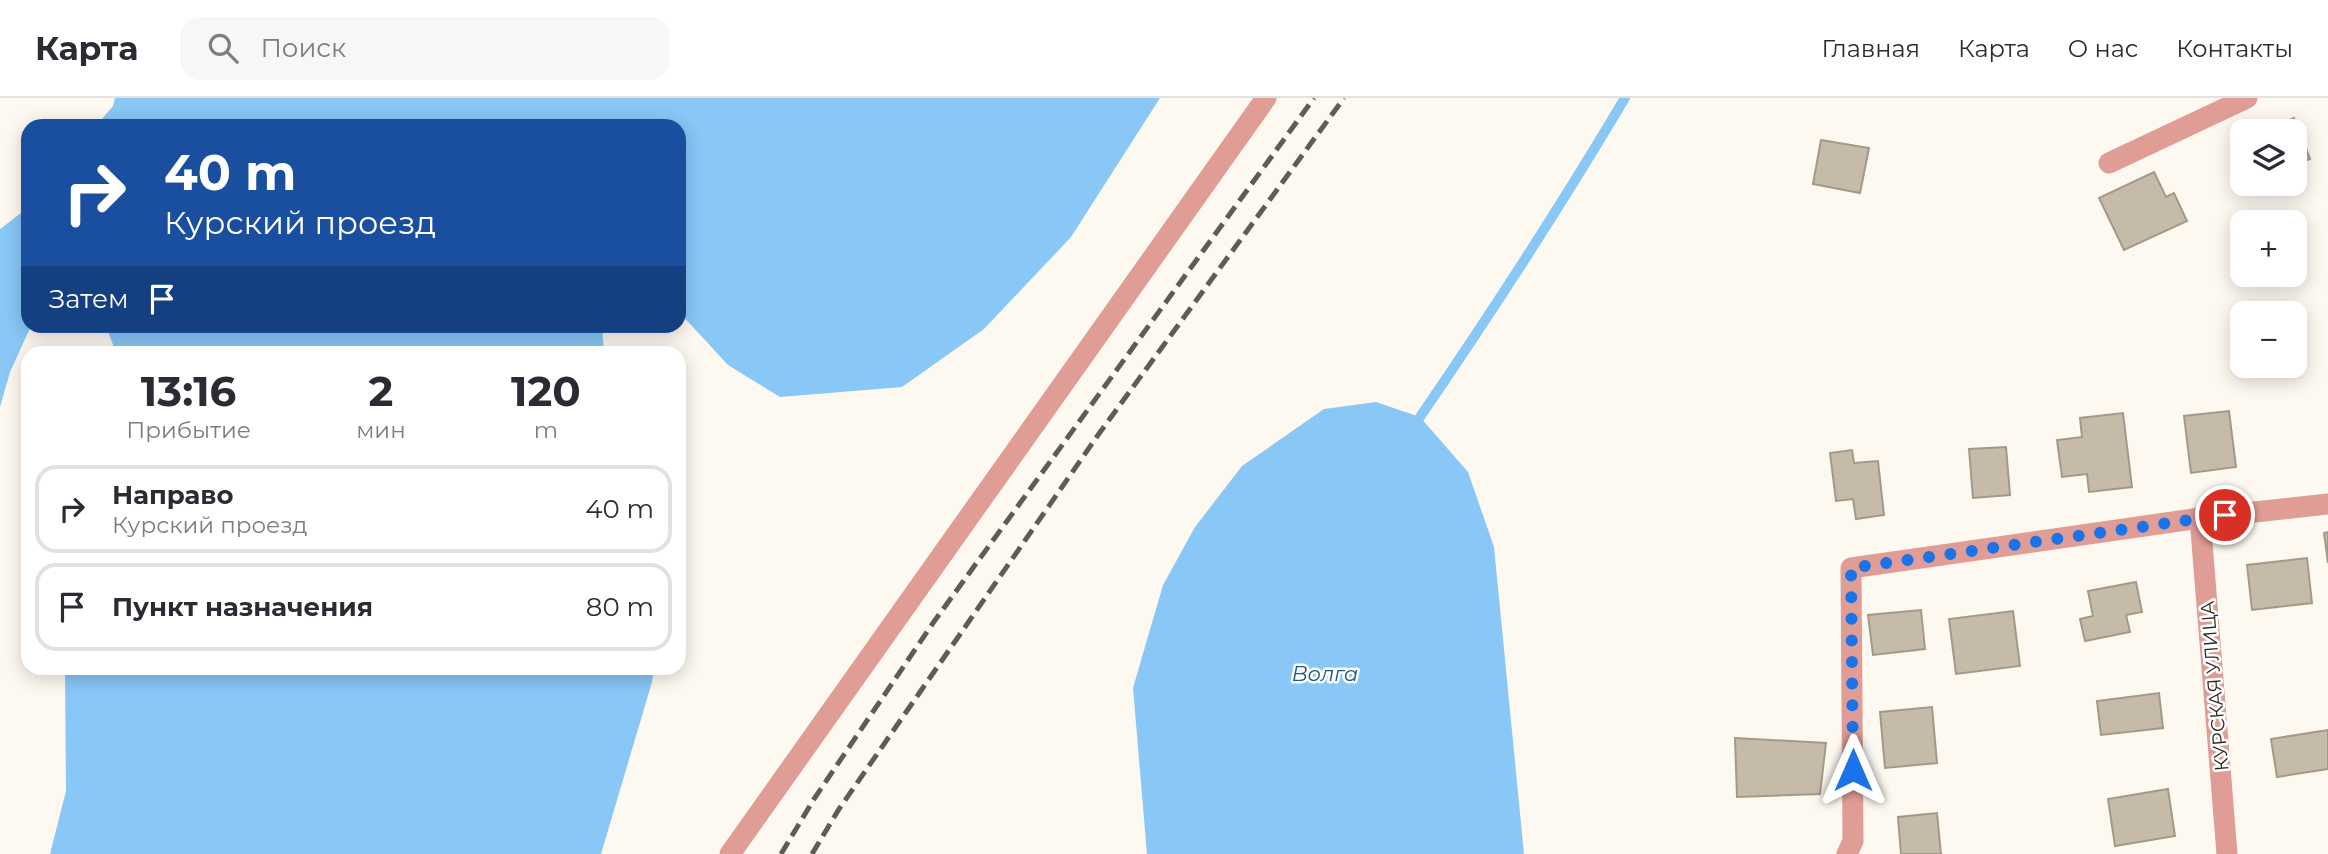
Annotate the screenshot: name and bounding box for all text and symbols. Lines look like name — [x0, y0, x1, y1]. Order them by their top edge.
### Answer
search box — [180, 17, 670, 80]
text: Карта — [35, 28, 138, 68]
icon: search — [204, 29, 242, 67]
text: Поиск — [260, 32, 346, 64]
text: Главная — [1822, 34, 1920, 63]
text: Карта — [1958, 34, 2030, 63]
text: О нас — [2068, 34, 2138, 63]
text: Контакты — [2176, 34, 2293, 63]
map controls — [2230, 119, 2307, 378]
button: layers — [2230, 119, 2307, 196]
text: 40 m — [164, 143, 296, 202]
icon: right — [49, 147, 140, 238]
text: Курский проезд — [164, 203, 436, 242]
button: + — [2230, 210, 2307, 287]
icon: arrive — [143, 280, 181, 318]
text: Затем — [49, 283, 129, 315]
button: − — [2230, 301, 2307, 378]
text: 13:16 — [141, 365, 236, 417]
text: 2 — [369, 365, 393, 417]
text: 120 — [511, 365, 581, 417]
text: Прибытие — [126, 416, 251, 444]
text: мин — [356, 416, 406, 444]
text: m — [534, 416, 558, 444]
text: Направо — [112, 479, 233, 511]
pin — [2195, 485, 2255, 545]
icon: right — [53, 490, 91, 528]
text: 40 m — [585, 493, 654, 525]
icon: arrive — [2206, 496, 2244, 534]
text: Курский проезд — [112, 511, 308, 539]
icon: arrive — [53, 588, 91, 626]
text: Пункт назначения — [112, 591, 373, 623]
text: 80 m — [586, 591, 654, 623]
street label: КУРСКАЯ УЛИЦА — [2196, 600, 2233, 772]
water label: Волга — [1292, 661, 1358, 686]
position arrow — [1816, 733, 1890, 807]

